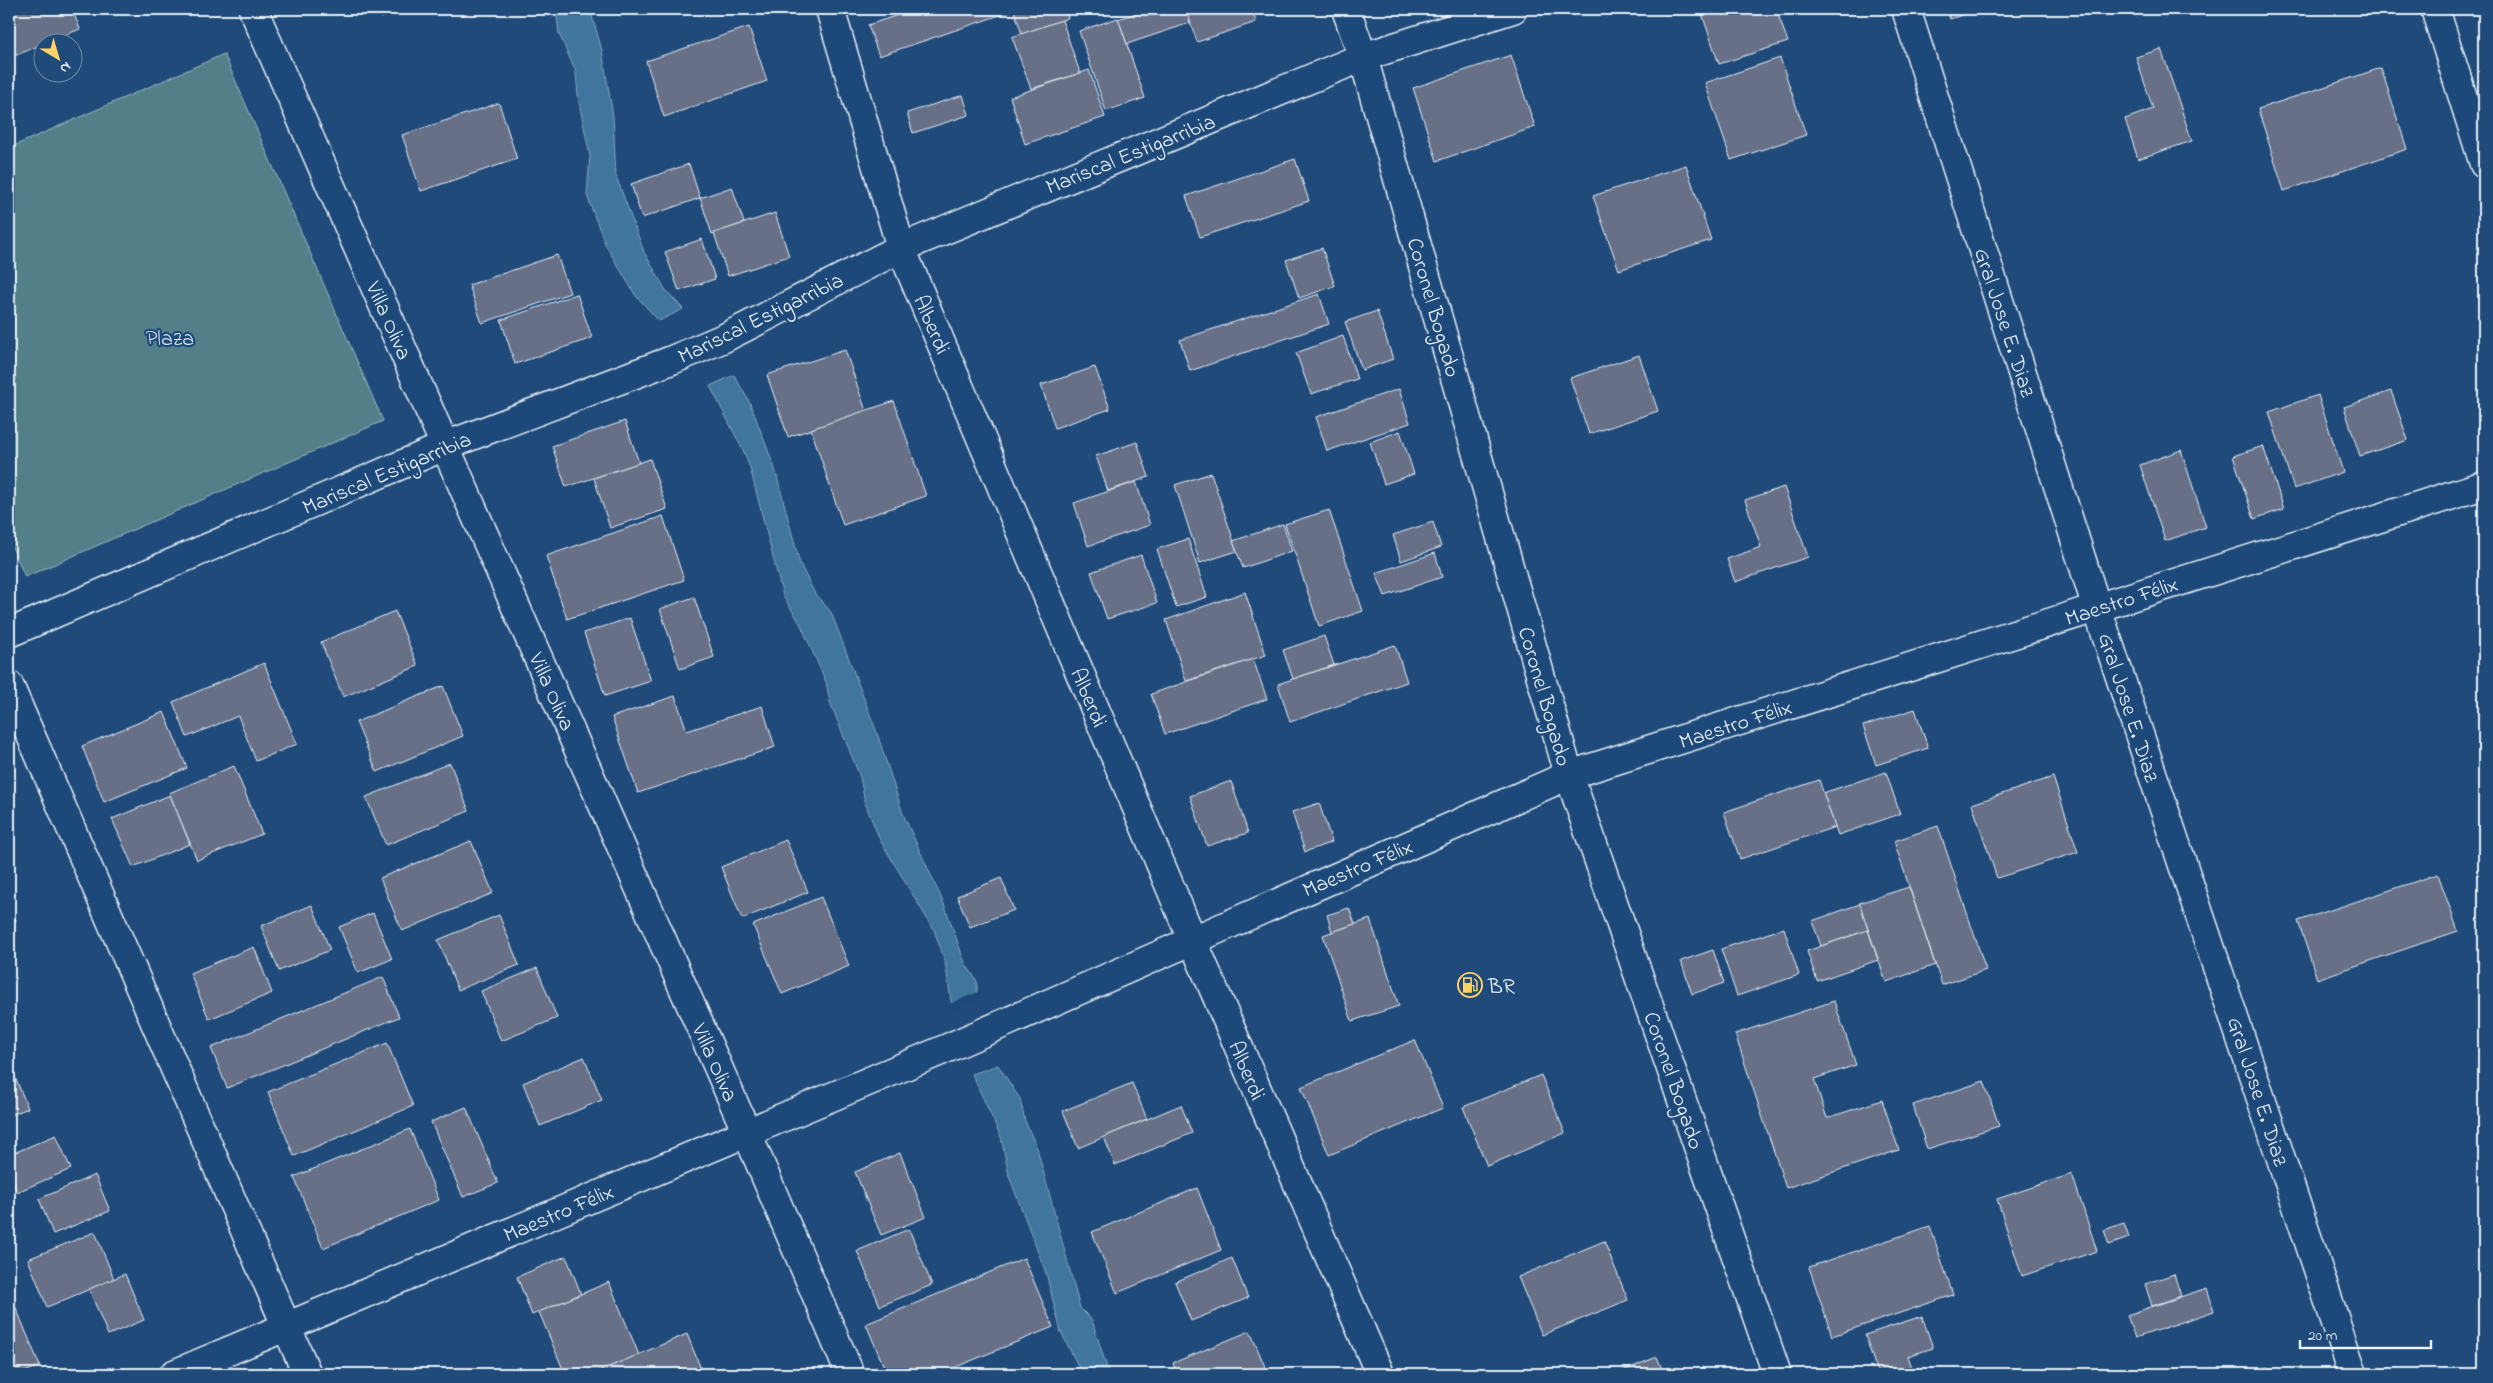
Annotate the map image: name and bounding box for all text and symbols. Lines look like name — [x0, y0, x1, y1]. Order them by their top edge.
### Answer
north arrow — [32, 32, 82, 82]
text: N — [55, 56, 75, 78]
street label: Mariscal Estigarribia — [1041, 107, 1221, 205]
street label: Coronel Bogado — [1396, 234, 1467, 381]
street label: Gral Jose E. Diaz — [1964, 244, 2043, 402]
street label: Mariscal Estigarribia — [673, 266, 850, 375]
street label: Villa Oliva — [355, 276, 419, 365]
street label: Alberdi — [903, 290, 957, 360]
park label: Plaza — [146, 324, 194, 356]
street label: Mariscal Estigarribia — [298, 425, 477, 526]
street label: Maestro Félix — [2061, 570, 2183, 636]
street label: Coronel Bogado — [1507, 623, 1578, 770]
street label: Gral Jose E. Diaz — [2088, 629, 2167, 787]
street label: Villa Oliva — [518, 647, 582, 736]
street label: Alberdi — [1060, 663, 1114, 733]
street label: Maestro Félix — [1675, 693, 1797, 759]
street label: Maestro Félix — [1298, 832, 1418, 907]
fuel station icon: BR — [1457, 972, 1483, 998]
place label: BR — [1487, 972, 1516, 1004]
street label: Coronel Bogado — [1633, 1008, 1711, 1154]
street label: Gral Jose E. Diaz — [2217, 1013, 2296, 1171]
street label: Villa Oliva — [681, 1018, 745, 1107]
street label: Alberdi — [1218, 1036, 1272, 1106]
street label: Maestro Félix — [499, 1177, 619, 1252]
scale bar — [2300, 1318, 2432, 1350]
text: 20 m — [2308, 1325, 2338, 1347]

